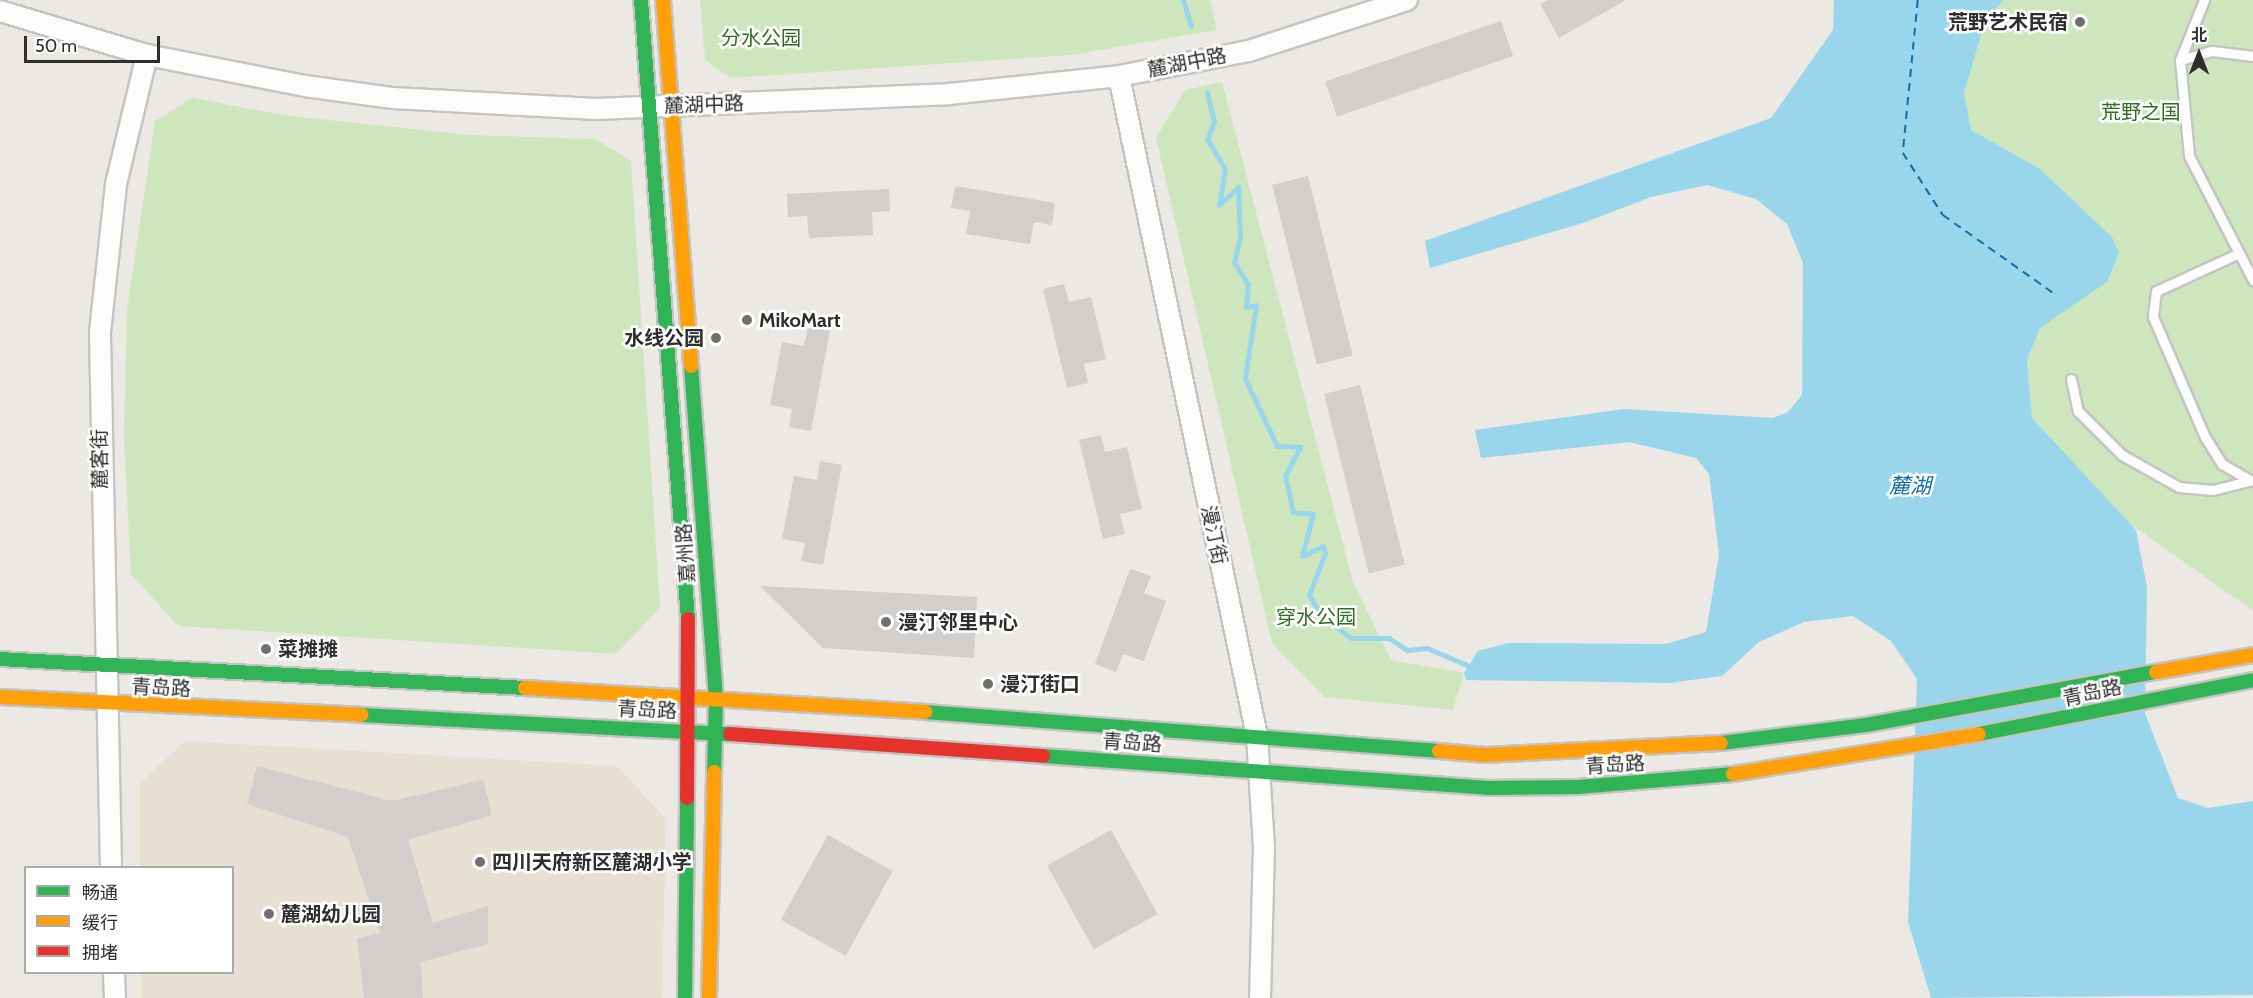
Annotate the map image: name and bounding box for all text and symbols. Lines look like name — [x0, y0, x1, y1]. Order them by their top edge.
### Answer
place label: 荒野艺术民宿 — [1948, 10, 2068, 34]
marker: 荒野艺术民宿 — [2073, 15, 2087, 29]
scale bar — [27, 24, 164, 62]
north arrow — [2169, 24, 2229, 84]
park label: 分水公园 — [721, 26, 801, 50]
text: 北 — [2191, 26, 2207, 45]
text: 50 m — [35, 35, 77, 57]
street label: 麓湖中路 — [1145, 44, 1229, 82]
street label: 麓湖中路 — [664, 92, 744, 118]
park label: 荒野之国 — [2101, 100, 2181, 124]
place label: MikoMart — [759, 308, 841, 332]
marker: MikoMart — [740, 313, 754, 327]
place label: 水线公园 — [624, 326, 704, 350]
marker: 水线公园 — [709, 331, 723, 345]
street label: 麓客街 — [87, 429, 113, 489]
water label: 麓湖 — [1889, 473, 1931, 499]
street label: 漫汀街 — [1196, 503, 1232, 567]
street label: 嘉州路 — [672, 522, 700, 584]
park label: 穿水公园 — [1276, 605, 1356, 629]
place label: 漫汀邻里中心 — [898, 610, 1018, 634]
marker: 漫汀邻里中心 — [879, 615, 893, 629]
place label: 菜摊摊 — [278, 637, 338, 661]
marker: 菜摊摊 — [259, 642, 273, 656]
place label: 漫汀街口 — [1000, 672, 1080, 696]
street label: 青岛路 — [130, 674, 192, 702]
street label: 青岛路 — [2060, 675, 2124, 711]
marker: 漫汀街口 — [981, 677, 995, 691]
street label: 青岛路 — [616, 696, 678, 724]
street label: 青岛路 — [1101, 729, 1163, 757]
street label: 青岛路 — [1584, 751, 1646, 779]
place label: 四川天府新区麓湖小学 — [492, 850, 692, 874]
marker: 四川天府新区麓湖小学 — [473, 855, 487, 869]
legend — [24, 866, 234, 974]
text: 畅通 — [82, 882, 118, 904]
place label: 麓湖幼儿园 — [281, 902, 381, 926]
marker: 麓湖幼儿园 — [262, 907, 276, 921]
text: 缓行 — [82, 912, 118, 934]
text: 拥堵 — [82, 942, 118, 964]

